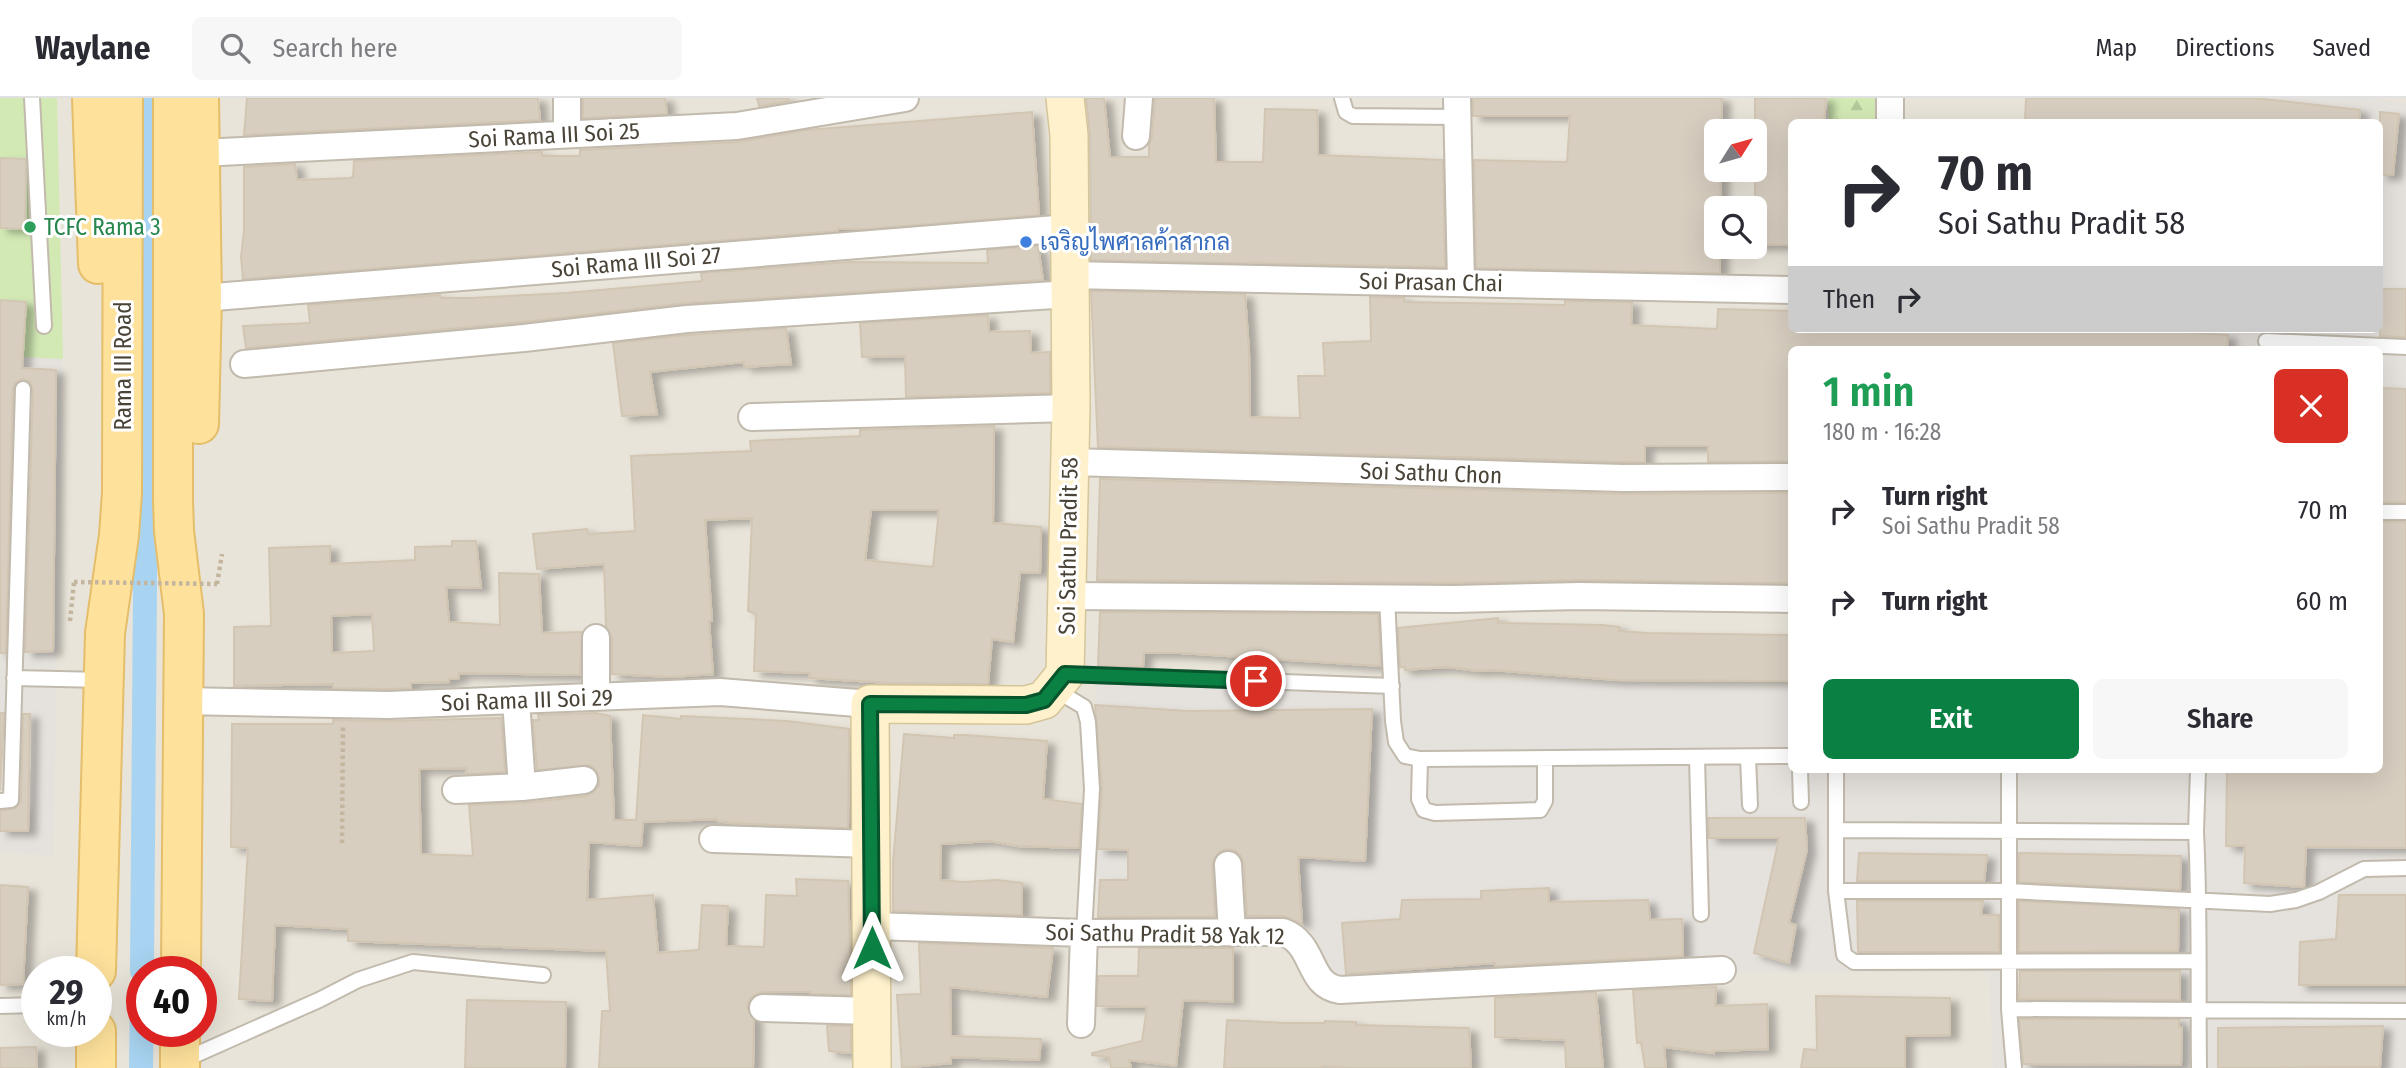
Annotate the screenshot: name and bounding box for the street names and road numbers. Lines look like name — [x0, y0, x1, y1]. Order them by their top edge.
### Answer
street label: Soi Rama III Soi 25 — [468, 117, 640, 153]
street label: Soi Rama III Soi 27 — [550, 241, 722, 283]
street label: Soi Prasan Chai — [1359, 267, 1503, 297]
street label: Rama III Road — [109, 301, 137, 431]
street label: Soi Sathu Pradit 58 — [1052, 457, 1084, 635]
street label: Soi Sathu Chon — [1359, 457, 1503, 489]
street label: Soi Rama III Soi 29 — [441, 683, 613, 717]
street label: Soi Sathu Pradit 58 Yak 12 — [1045, 918, 1285, 950]

